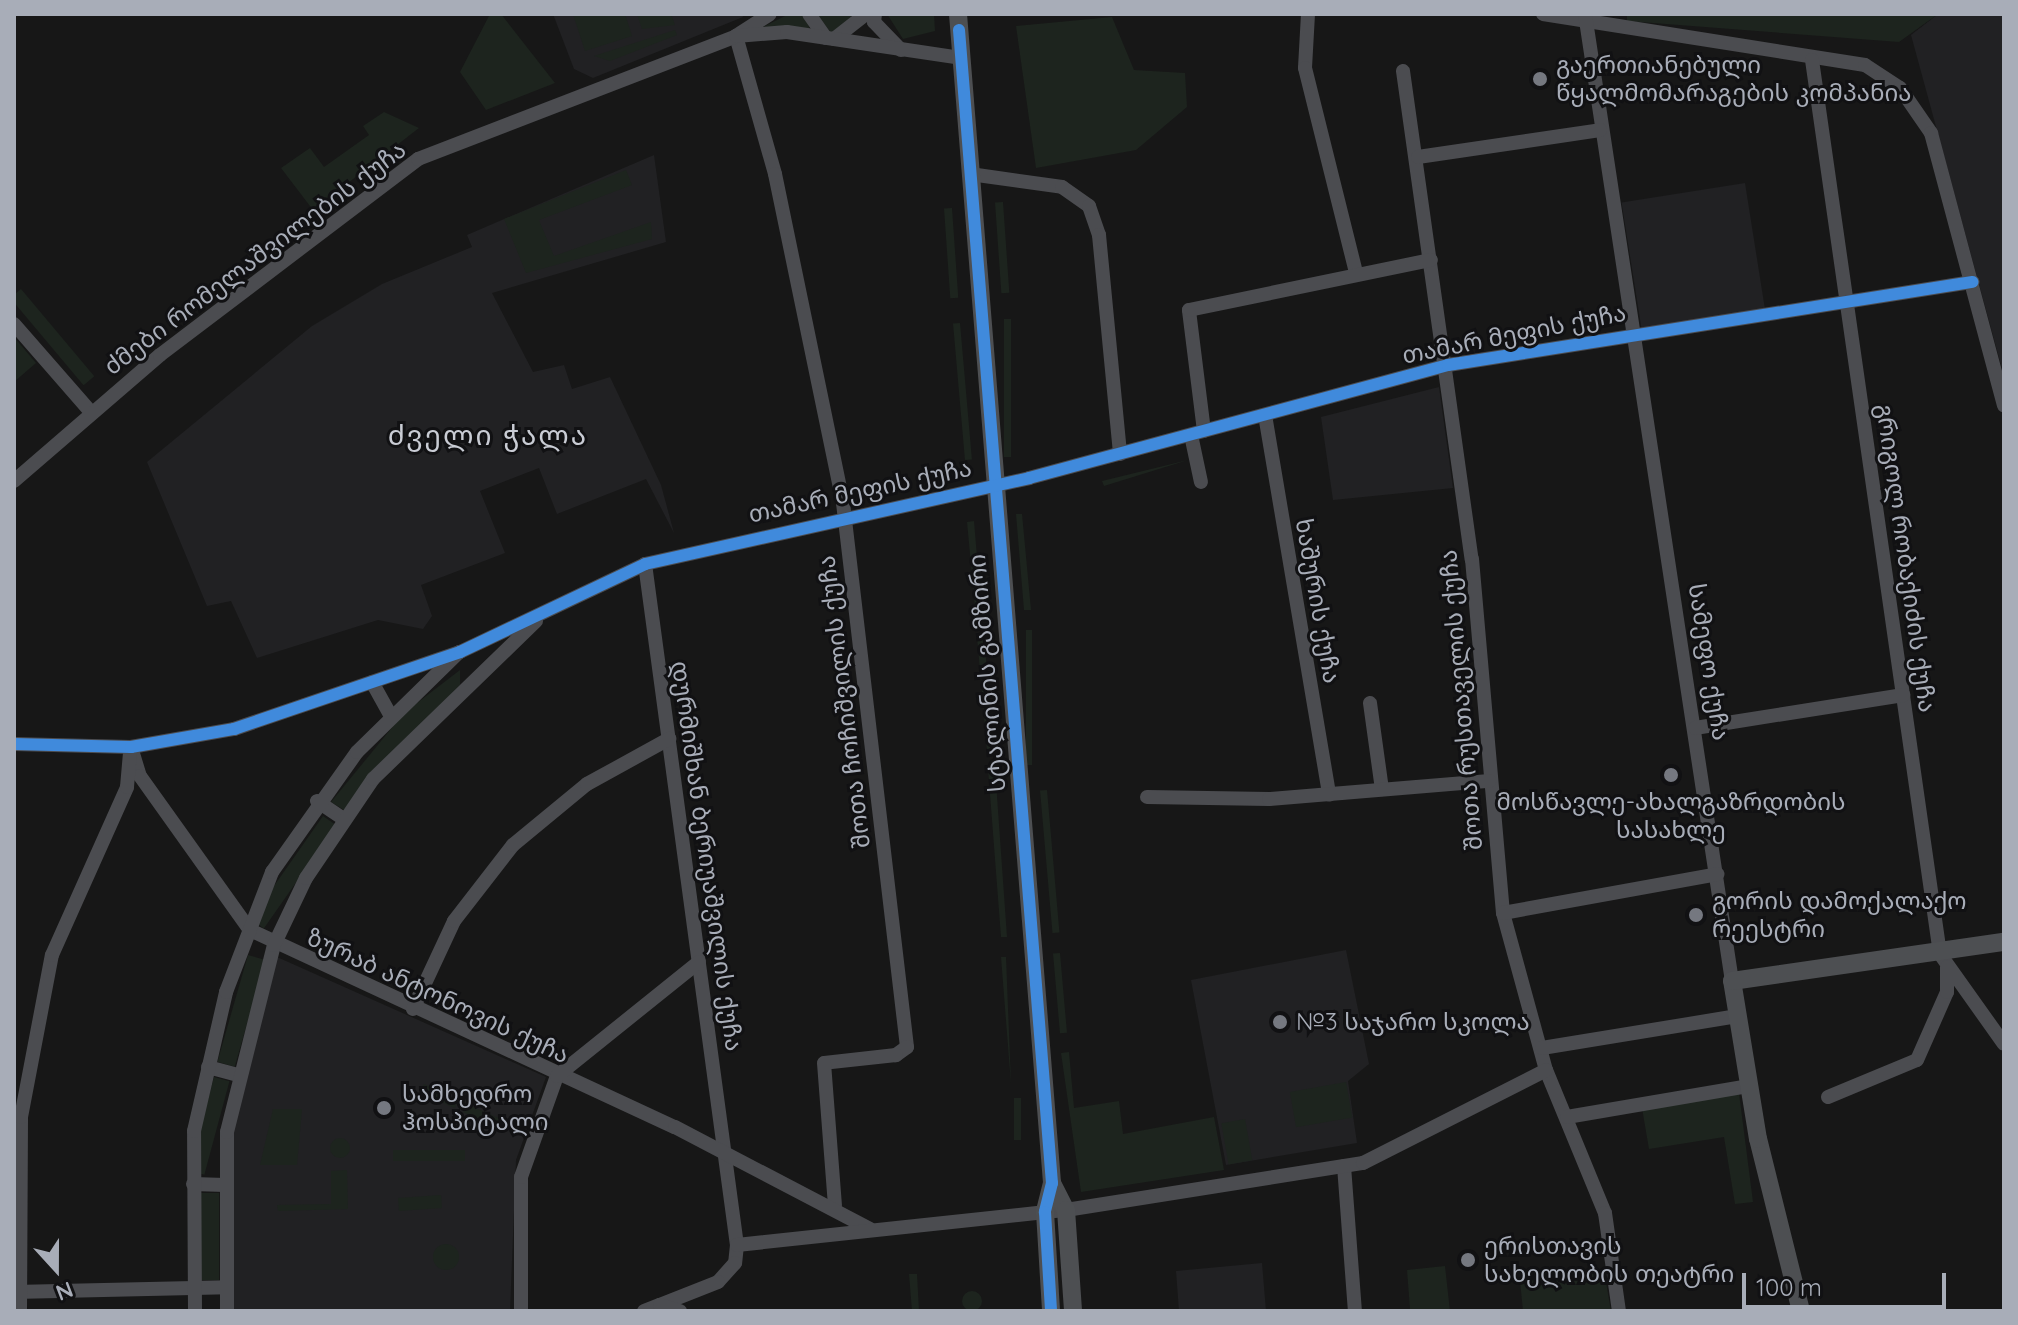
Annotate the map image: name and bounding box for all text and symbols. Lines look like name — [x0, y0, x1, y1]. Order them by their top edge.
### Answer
place label: გაერთიანებული წყალმომარაგების კომპანია — [1556, 51, 1912, 107]
marker: გაერთიანებული წყალმომარაგების კომპანია — [1531, 70, 1549, 88]
street label: ძმები რომელაშვილების ქუჩა — [98, 135, 412, 381]
street label: თამარ მეფის ქუჩა — [1400, 298, 1628, 370]
street label: გრიგოლ რობაქიძის ქუჩა — [1870, 402, 1942, 714]
district label: ძველი ჭალა — [388, 418, 588, 452]
street label: თამარ მეფის ქუჩა — [746, 453, 974, 529]
street label: ხაშურის ქუჩა — [1289, 516, 1347, 686]
street label: შოთა რუსთაველის ქუჩა — [1434, 549, 1488, 851]
street label: სტალინის გამზირი — [962, 553, 1012, 793]
street label: შოთა ჩოჩიშვილის ქუჩა — [812, 554, 876, 850]
street label: სამეფო ქუჩა — [1682, 582, 1736, 742]
street label: დურმიშხან ბერიუაშვილის ქუჩა — [665, 659, 749, 1053]
marker: მოსწავლე-ახალგაზრდობის სასახლე — [1662, 766, 1680, 784]
place label: მოსწავლე-ახალგაზრდობის სასახლე — [1496, 788, 1846, 844]
place label: გორის დამოქალაქო რეესტრი — [1712, 887, 1967, 943]
marker: გორის დამოქალაქო რეესტრი — [1687, 906, 1705, 924]
street label: ზურაბ ანტონოვის ქუჩა — [302, 922, 574, 1070]
place label: №3 საჯარო სკოლა — [1296, 1008, 1530, 1036]
marker: №3 საჯარო სკოლა — [1271, 1013, 1289, 1031]
place label: სამხედრო ჰოსპიტალი — [402, 1080, 549, 1136]
marker: სამხედრო ჰოსპიტალი — [373, 1097, 395, 1119]
north arrow — [16, 1229, 96, 1309]
place label: ერისთავის სახელობის თეატრი — [1484, 1232, 1734, 1288]
marker: ერისთავის სახელობის თეატრი — [1459, 1251, 1477, 1269]
scale bar — [1746, 1257, 1950, 1307]
text: 100 m — [1756, 1272, 1822, 1302]
text: N — [52, 1275, 77, 1307]

